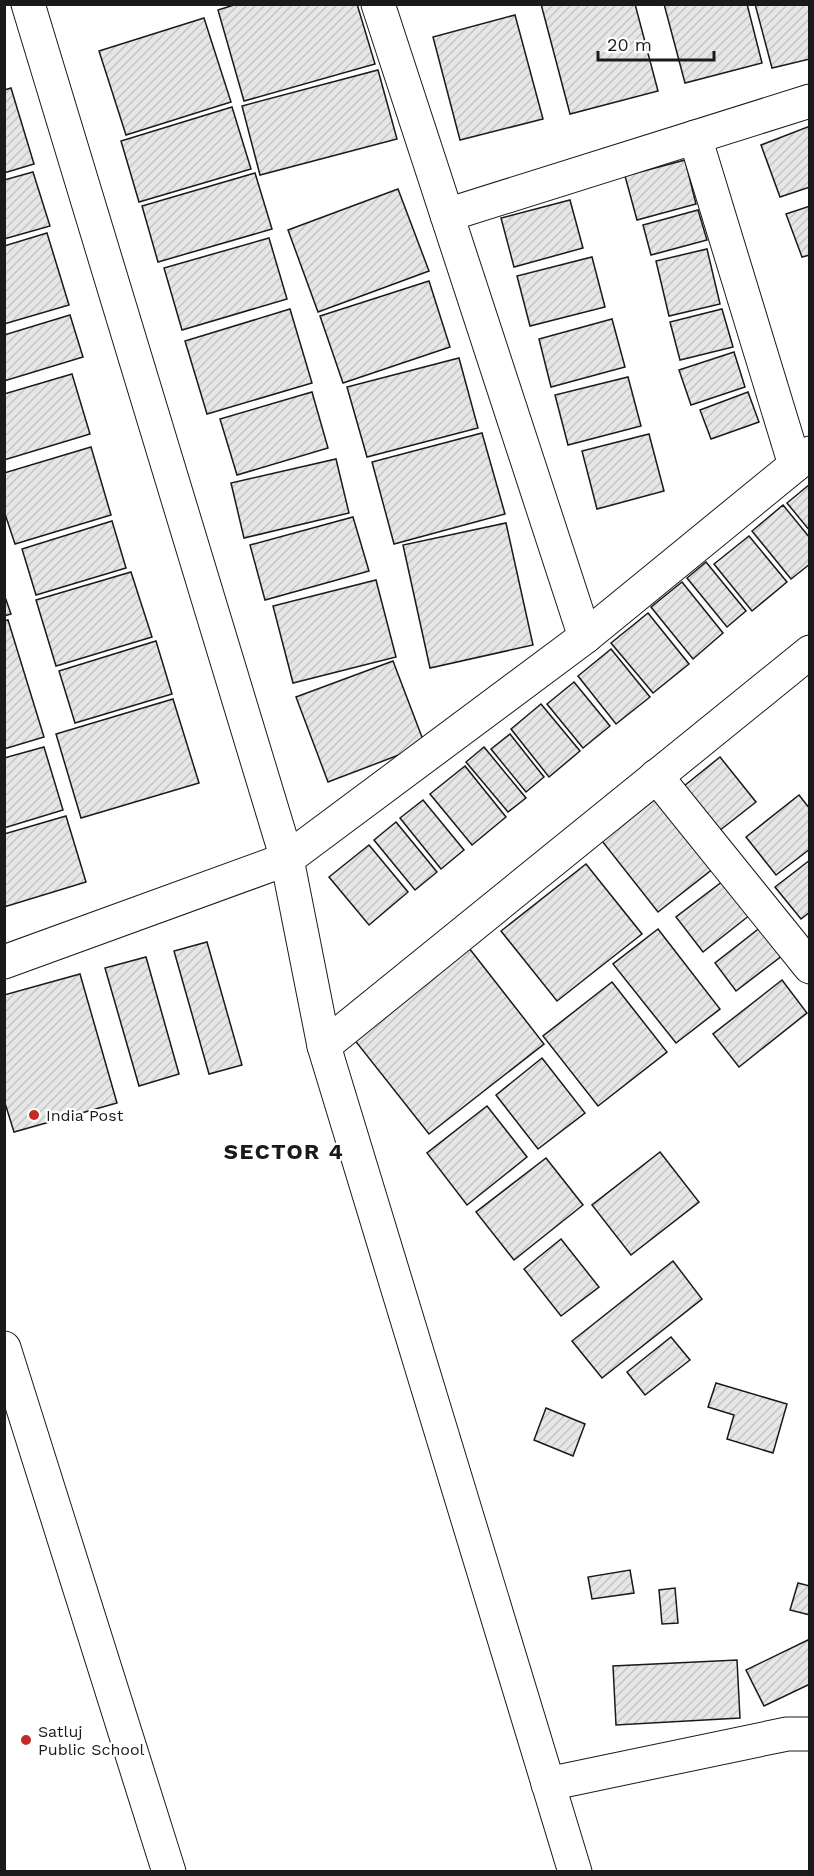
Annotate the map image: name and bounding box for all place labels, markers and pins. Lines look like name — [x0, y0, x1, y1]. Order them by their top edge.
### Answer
place label: India Post — [46, 1106, 124, 1125]
marker: India Post — [27, 1108, 41, 1122]
place label: Satluj Public School — [38, 1722, 145, 1759]
marker: Satluj Public School — [19, 1733, 33, 1747]

